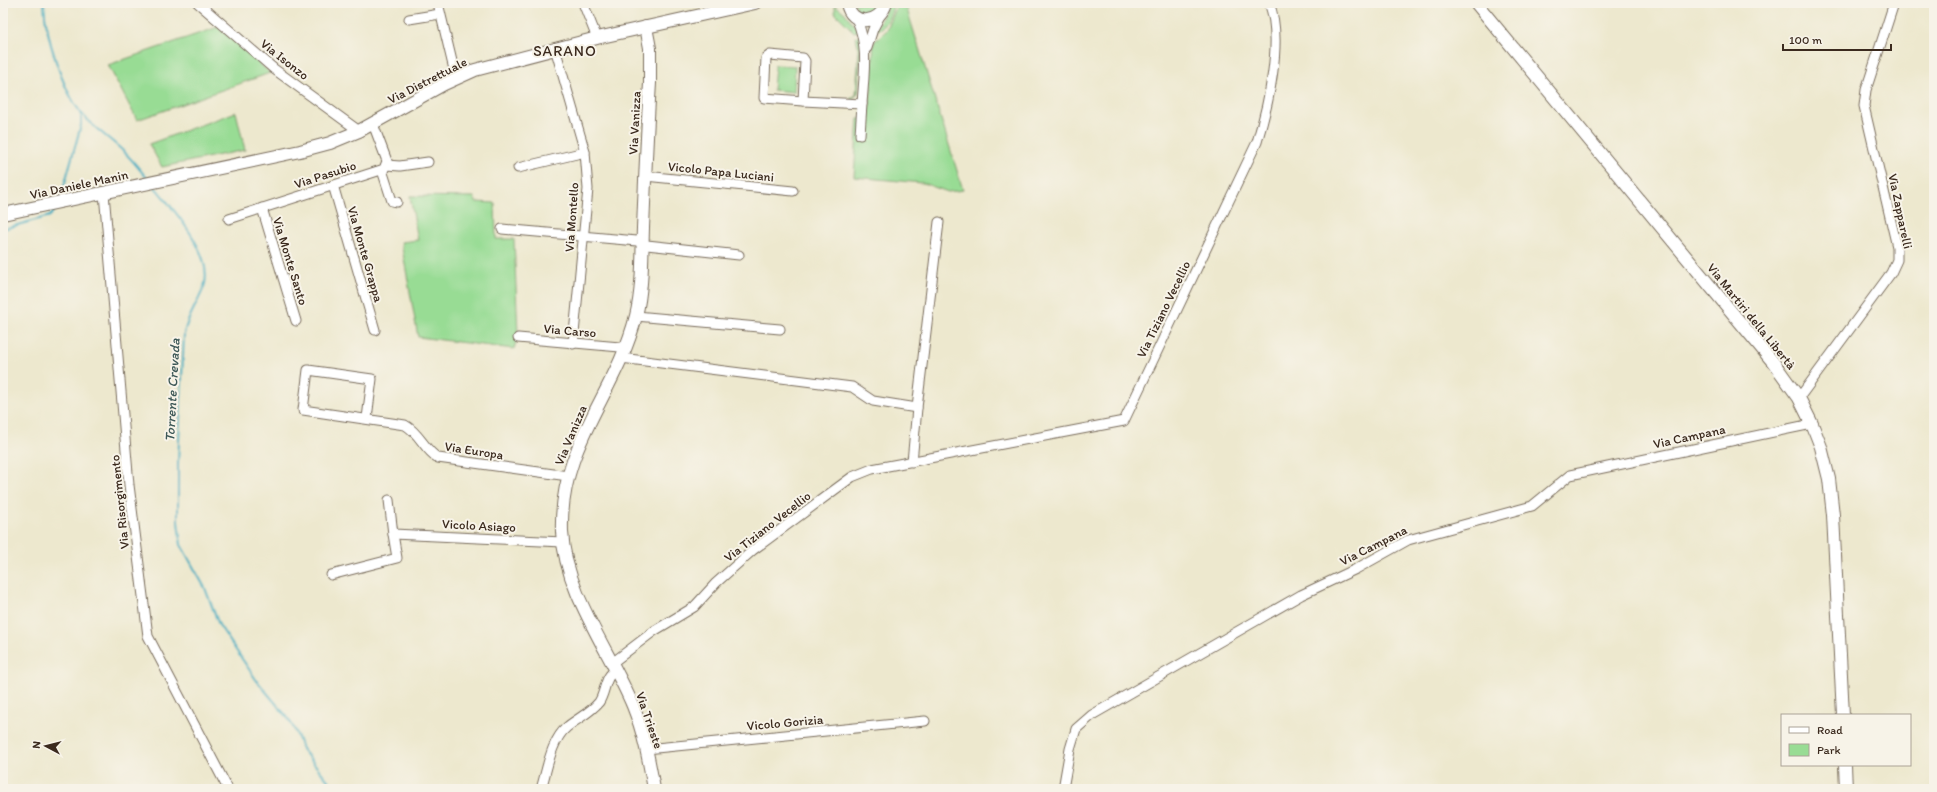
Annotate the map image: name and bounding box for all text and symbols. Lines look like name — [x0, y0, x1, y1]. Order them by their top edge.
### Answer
scale bar — [1783, 26, 1891, 52]
text: 100 m — [1789, 33, 1822, 47]
street label: Via Isonzo — [258, 36, 312, 83]
district label: SARANO — [533, 42, 597, 60]
street label: Via Distrettuale — [385, 54, 469, 107]
street label: Via Vanizza — [625, 90, 644, 155]
street label: Via Pasubio — [292, 157, 358, 192]
street label: Vicolo Papa Luciani — [667, 158, 775, 185]
street label: Via Daniele Manin — [29, 167, 130, 202]
street label: Via Zapparelli — [1885, 172, 1916, 250]
street label: Via Montello — [562, 181, 581, 252]
street label: Via Monte Grappa — [345, 204, 386, 304]
street label: Via Monte Santo — [270, 215, 311, 307]
street label: Via Tiziano Vecellio — [1133, 258, 1194, 360]
street label: Via Martiri della Libertà — [1704, 260, 1799, 373]
street label: Via Carso — [543, 321, 597, 340]
water label: Torrente Crevada — [161, 337, 184, 442]
street label: Via Vanizza — [551, 402, 590, 467]
street label: Via Campana — [1652, 421, 1727, 451]
street label: Via Europa — [443, 438, 505, 463]
street label: Via Risorgimento — [107, 454, 132, 550]
street label: Via Tiziano Vecellio — [721, 488, 814, 565]
street label: Vicolo Asiago — [442, 516, 517, 535]
street label: Via Campana — [1337, 522, 1410, 569]
street label: Via Trieste — [633, 690, 666, 751]
street label: Vicolo Gorizia — [746, 712, 824, 733]
legend — [1781, 714, 1911, 766]
text: Road — [1817, 723, 1843, 737]
north arrow — [26, 726, 66, 766]
text: N — [30, 740, 43, 749]
text: Park — [1817, 743, 1841, 757]

